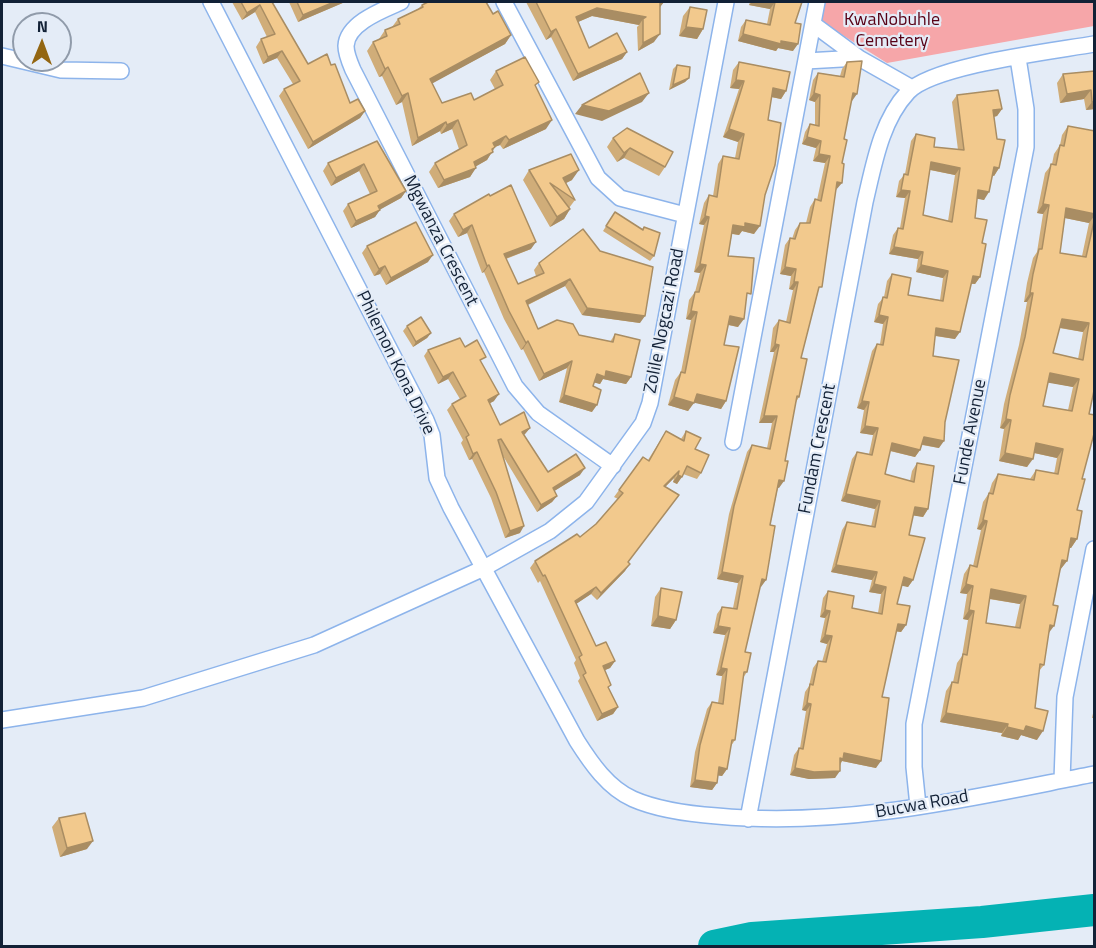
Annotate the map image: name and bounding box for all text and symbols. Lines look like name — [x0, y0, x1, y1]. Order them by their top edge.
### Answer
park label: KwaNobuhle Cemetery — [844, 10, 940, 52]
north arrow — [12, 12, 72, 72]
text: N — [37, 14, 48, 38]
street label: Mgwanza Crescent — [398, 172, 482, 310]
street label: Zolile Nogcazi Road — [640, 247, 690, 395]
street label: Philemon Kona Drive — [351, 288, 439, 438]
street label: Funde Avenue — [950, 377, 992, 487]
street label: Fundam Crescent — [795, 382, 841, 516]
street label: Bucwa Road — [874, 786, 970, 824]

